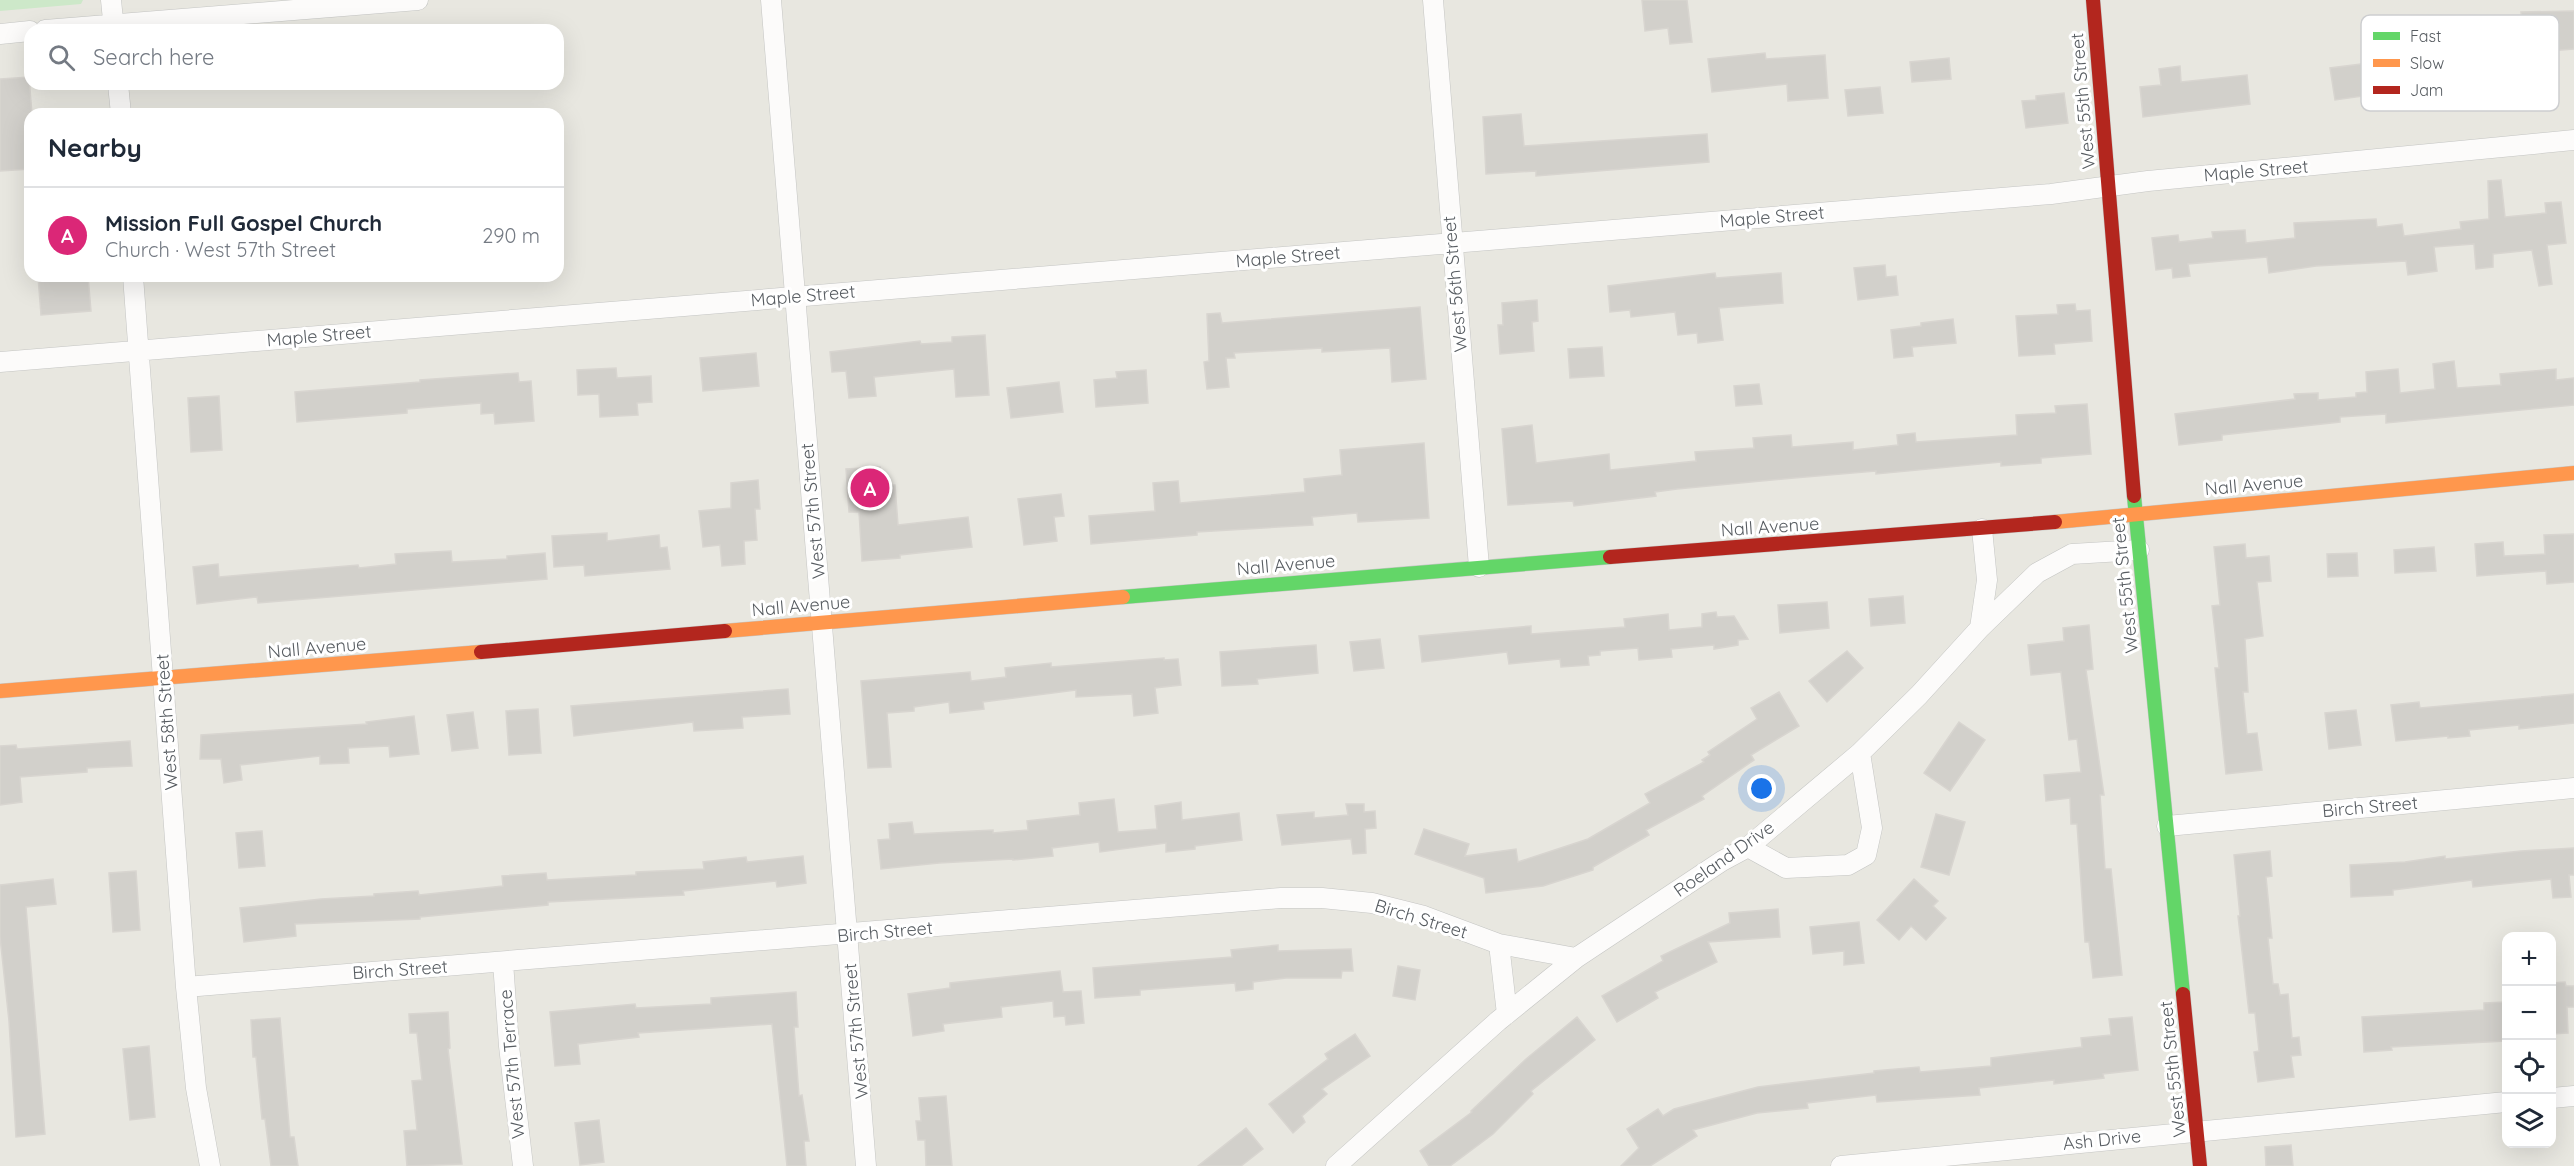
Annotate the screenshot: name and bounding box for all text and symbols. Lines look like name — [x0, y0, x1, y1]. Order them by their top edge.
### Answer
legend — [2361, 15, 2559, 111]
search box — [24, 24, 564, 90]
text: Fast — [2410, 26, 2441, 46]
street label: West 55th Street — [2065, 32, 2100, 170]
icon: search — [45, 41, 78, 74]
text: Search here — [93, 43, 214, 71]
text: Slow — [2410, 53, 2444, 73]
text: Jam — [2410, 80, 2443, 100]
text: Nearby — [48, 131, 142, 164]
street label: Maple Street — [2203, 154, 2309, 187]
street label: Maple Street — [1719, 200, 1825, 233]
text: Mission Full Gospel Church — [105, 209, 382, 237]
street label: West 56th Street — [1437, 215, 1472, 353]
text: A — [61, 223, 74, 248]
text: 290 m — [482, 223, 540, 248]
text: Church · West 57th Street — [105, 237, 336, 262]
street label: Maple Street — [1235, 240, 1341, 273]
street label: Maple Street — [750, 279, 856, 312]
street label: Maple Street — [266, 319, 372, 352]
street label: West 57th Street — [795, 442, 830, 580]
pin: A — [850, 466, 890, 510]
street label: Nall Avenue — [2204, 469, 2304, 500]
street label: Nall Avenue — [1720, 512, 1820, 541]
street label: West 55th Street — [2106, 516, 2143, 654]
street label: Nall Avenue — [1236, 549, 1336, 580]
street label: Nall Avenue — [751, 590, 851, 621]
street label: Nall Avenue — [267, 632, 367, 663]
street label: West 58th Street — [150, 653, 183, 791]
your location — [1747, 774, 1776, 803]
street label: Birch Street — [2321, 791, 2419, 822]
street label: Roeland Drive — [1669, 815, 1778, 902]
street label: Birch Street — [1372, 894, 1470, 944]
street label: Birch Street — [836, 916, 934, 947]
map controls — [2502, 932, 2556, 1148]
button: + — [2502, 932, 2556, 986]
street label: Birch Street — [351, 955, 449, 984]
street label: West 57th Street — [838, 962, 873, 1100]
button: − — [2502, 986, 2556, 1040]
street label: West 57th Terrace — [494, 988, 529, 1140]
street label: West 55th Street — [2154, 1000, 2191, 1138]
button: locate — [2502, 1040, 2556, 1094]
button: layers — [2502, 1094, 2556, 1148]
street label: Ash Drive — [2062, 1124, 2142, 1155]

